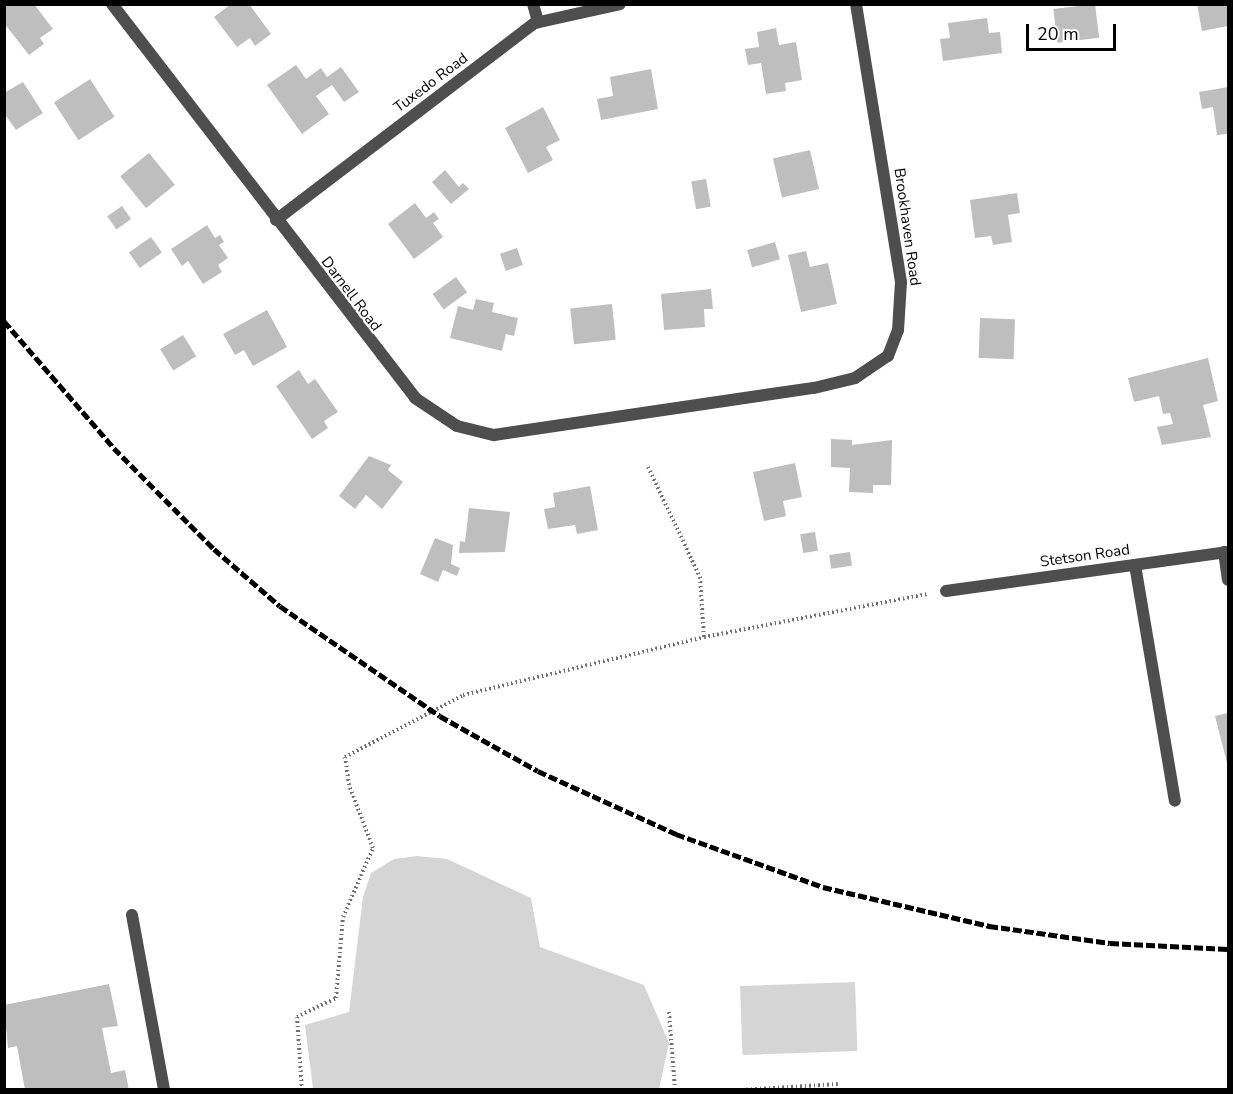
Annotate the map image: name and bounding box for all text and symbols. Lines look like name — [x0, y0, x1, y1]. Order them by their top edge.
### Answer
scale bar — [1029, 12, 1119, 50]
text: 20 m — [1037, 22, 1079, 46]
street label: Tuxedo Road — [390, 49, 472, 117]
street label: Brookhaven Road — [890, 167, 924, 287]
street label: Darnell Road — [317, 253, 385, 335]
street label: Stetson Road — [1039, 541, 1131, 571]

